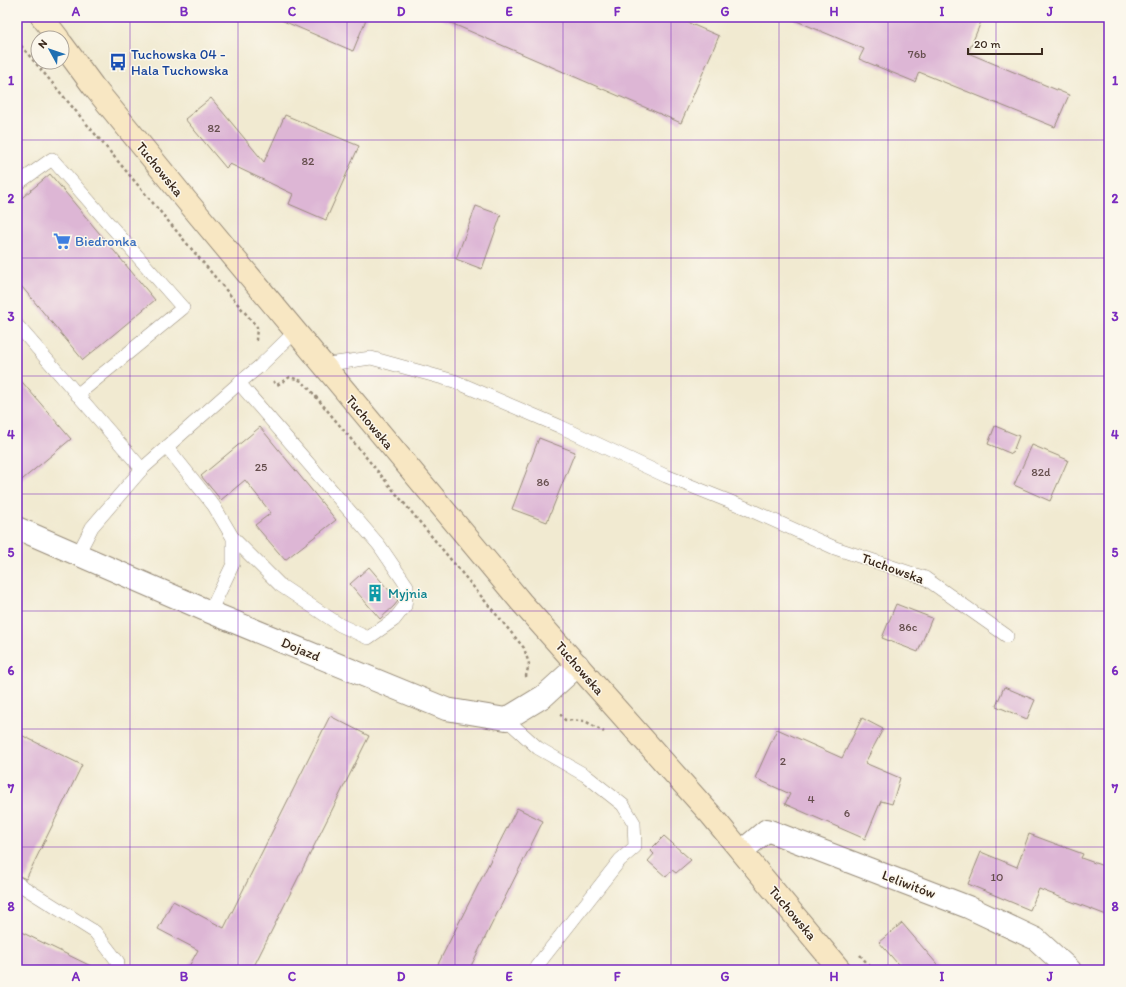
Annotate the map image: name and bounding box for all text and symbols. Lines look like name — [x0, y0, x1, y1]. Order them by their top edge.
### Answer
text: A — [71, 4, 81, 19]
text: B — [180, 4, 189, 19]
text: C — [288, 4, 297, 19]
text: D — [397, 4, 406, 19]
text: E — [505, 4, 513, 19]
text: F — [614, 4, 621, 19]
text: G — [721, 4, 730, 19]
text: H — [830, 4, 839, 19]
text: I — [940, 4, 945, 19]
text: J — [1046, 4, 1054, 19]
north arrow — [30, 30, 70, 70]
scale bar — [968, 30, 1042, 56]
text: N — [35, 37, 50, 51]
text: 20 m — [974, 37, 1001, 51]
place label: Tuchowska 04 - Hala Tuchowska — [131, 46, 229, 79]
house number: 76b — [908, 47, 926, 61]
bus stop icon: Tuchowska 04 - Hala Tuchowska — [108, 52, 128, 72]
text: 1 — [8, 73, 14, 88]
text: 1 — [1112, 73, 1118, 88]
house number: 82 — [208, 121, 221, 135]
street label: Tuchowska — [132, 138, 187, 201]
house number: 82 — [302, 154, 315, 168]
text: 2 — [8, 191, 15, 206]
text: 2 — [1112, 191, 1119, 206]
supermarket icon: Biedronka — [52, 231, 72, 251]
place label: Biedronka — [75, 233, 138, 250]
text: 3 — [7, 309, 15, 324]
text: 3 — [1111, 309, 1119, 324]
street label: Tuchowska — [342, 392, 398, 453]
text: 4 — [7, 427, 15, 442]
text: 4 — [1111, 427, 1119, 442]
house number: 25 — [255, 460, 267, 474]
house number: 82d — [1031, 465, 1051, 479]
house number: 86 — [537, 475, 549, 489]
text: 5 — [8, 545, 15, 560]
text: 5 — [1112, 545, 1119, 560]
street label: Tuchowska — [859, 549, 927, 588]
building icon: Myjnia — [365, 583, 385, 603]
place label: Myjnia — [388, 585, 428, 602]
house number: 86c — [899, 620, 918, 634]
street label: Dojazd — [279, 634, 323, 665]
street label: Tuchowska — [552, 638, 608, 699]
text: 6 — [8, 663, 15, 678]
text: 6 — [1112, 663, 1119, 678]
house number: 2 — [780, 754, 787, 768]
text: 7 — [7, 781, 15, 796]
text: 7 — [1111, 781, 1119, 796]
house number: 4 — [807, 792, 815, 806]
house number: 6 — [844, 806, 850, 820]
street label: Leliwitów — [879, 866, 939, 903]
house number: 10 — [991, 870, 1003, 884]
street label: Tuchowska — [765, 883, 821, 944]
text: 8 — [7, 899, 15, 914]
text: 8 — [1111, 899, 1119, 914]
text: A — [71, 969, 81, 984]
text: B — [180, 969, 189, 984]
text: C — [288, 969, 297, 984]
text: D — [397, 969, 406, 984]
text: E — [505, 969, 513, 984]
text: F — [614, 969, 621, 984]
text: G — [721, 969, 730, 984]
text: H — [830, 969, 839, 984]
text: I — [940, 969, 945, 984]
text: J — [1046, 969, 1054, 984]

